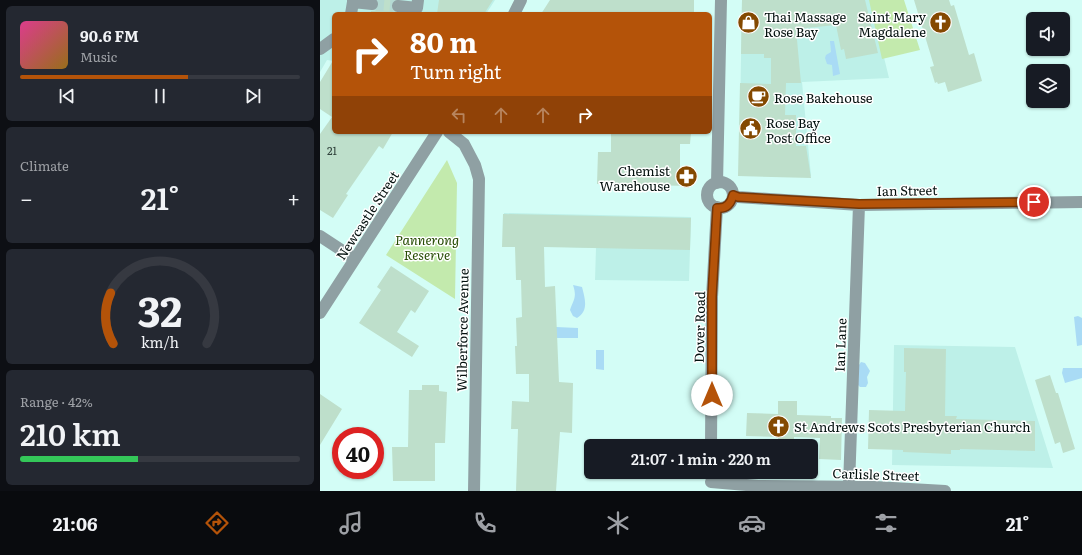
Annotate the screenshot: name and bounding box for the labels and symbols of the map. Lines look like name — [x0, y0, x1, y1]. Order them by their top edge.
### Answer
place label: Thai Massage Rose Bay — [764, 7, 846, 41]
place label: Saint Mary Magdalene — [858, 7, 927, 41]
shop icon: Thai Massage Rose Bay — [736, 10, 762, 36]
church icon: Saint Mary Magdalene — [928, 10, 954, 36]
cafe icon: Rose Bakehouse — [745, 84, 771, 110]
place label: Rose Bakehouse — [774, 88, 873, 107]
place label: Rose Bay Post Office — [766, 113, 831, 147]
public building icon: Rose Bay Post Office — [738, 116, 764, 142]
house number: 21 — [327, 142, 338, 158]
place label: Chemist Warehouse — [600, 161, 671, 195]
pharmacy icon: Chemist Warehouse — [673, 164, 699, 190]
street label: Newcastle Street — [331, 166, 403, 263]
street label: Ian Street — [877, 180, 938, 200]
pin — [1017, 185, 1051, 219]
park label: Pannerong Reserve — [395, 230, 459, 264]
street label: Wilberforce Avenue — [451, 268, 473, 392]
street label: Dover Road — [689, 291, 709, 363]
street label: Ian Lane — [830, 318, 850, 372]
position arrow — [691, 374, 733, 416]
church icon: St Andrews Scots Presbyterian Church — [766, 413, 792, 439]
place label: St Andrews Scots Presbyterian Church — [794, 417, 1031, 436]
speed limit sign: 40 — [332, 427, 384, 479]
street label: Carlisle Street — [832, 463, 921, 485]

